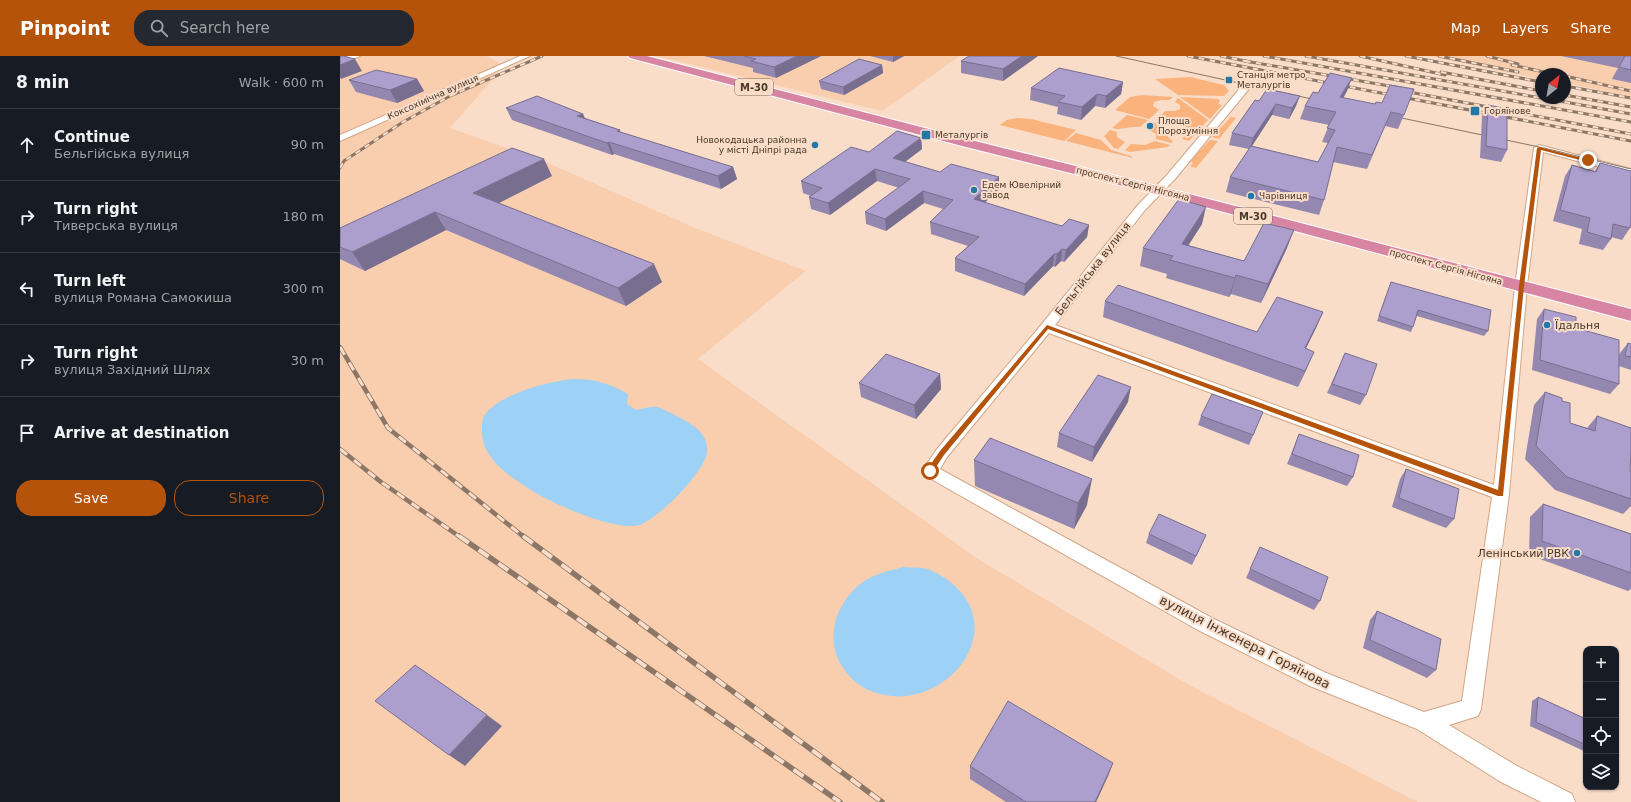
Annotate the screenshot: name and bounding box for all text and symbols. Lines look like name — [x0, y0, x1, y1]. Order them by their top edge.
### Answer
search box — [134, 10, 414, 46]
text: Pinpoint — [20, 17, 110, 39]
icon: search — [148, 17, 170, 39]
text: Search here — [180, 19, 270, 37]
text: Map — [1451, 20, 1480, 36]
text: Layers — [1502, 20, 1549, 36]
text: Share — [1571, 20, 1611, 36]
north arrow — [1535, 68, 1571, 104]
place label: Станція метро Металургів — [1237, 70, 1306, 90]
text: 8 min — [16, 72, 69, 92]
street label: Коксохімічна вулиця — [386, 72, 480, 122]
text: Walk · 600 m — [239, 75, 324, 90]
marker: Станція метро Металургів — [1224, 75, 1234, 85]
road number: М-30 — [735, 79, 773, 95]
marker: Горяїнове — [1469, 105, 1481, 117]
place label: Горяїнове — [1484, 106, 1531, 116]
place label: Площа Порозуміння — [1158, 116, 1218, 136]
marker: Площа Порозуміння — [1145, 121, 1155, 131]
text: Continue — [54, 128, 130, 146]
marker: Металургів — [920, 129, 932, 141]
place label: Металургів — [935, 130, 988, 140]
icon: ahead — [16, 134, 38, 156]
place label: Новокодацька районна у місті Дніпрі рада — [696, 135, 807, 155]
text: 90 m — [291, 137, 324, 152]
marker: Новокодацька районна у місті Дніпрі рада — [810, 140, 820, 150]
text: Бельгійська вулиця — [54, 146, 189, 161]
route end — [1579, 151, 1597, 169]
street label: проспект Сергія Нігояна — [1075, 165, 1191, 203]
place label: Едем Ювелірний завод — [982, 180, 1061, 200]
marker: Едем Ювелірний завод — [969, 185, 979, 195]
marker: Чарівниця — [1246, 191, 1256, 201]
place label: Чарівниця — [1259, 191, 1307, 201]
text: Turn right — [54, 200, 138, 218]
icon: right — [16, 206, 38, 228]
road number: М-30 — [1234, 208, 1272, 224]
text: 180 m — [282, 209, 324, 224]
text: Тиверська вулиця — [54, 218, 178, 233]
street label: Бельгійська вулиця — [1053, 220, 1133, 318]
street label: проспект Сергія Нігояна — [1389, 247, 1503, 287]
text: Turn left — [54, 272, 126, 290]
icon: left — [16, 278, 38, 300]
text: 300 m — [282, 281, 324, 296]
text: вулиця Романа Самокиша — [54, 290, 232, 305]
place label: Їдальня — [1555, 319, 1600, 332]
marker: Їдальня — [1542, 320, 1552, 330]
text: Turn right — [54, 344, 138, 362]
icon: right — [16, 350, 38, 372]
text: 30 m — [291, 353, 324, 368]
text: вулиця Західний Шлях — [54, 362, 211, 377]
icon: arrive — [16, 422, 38, 444]
text: Arrive at destination — [54, 424, 229, 442]
route start — [921, 462, 939, 480]
button: Save — [16, 480, 166, 516]
button: Share — [174, 480, 324, 516]
place label: Ленінський РВК — [1478, 547, 1569, 560]
marker: Ленінський РВК — [1572, 548, 1582, 558]
street label: вулиця Інженера Горяїнова — [1157, 592, 1333, 692]
map controls — [1583, 646, 1619, 790]
button: + — [1583, 646, 1619, 682]
button: − — [1583, 682, 1619, 718]
button: locate — [1583, 718, 1619, 754]
button: layers — [1583, 754, 1619, 790]

